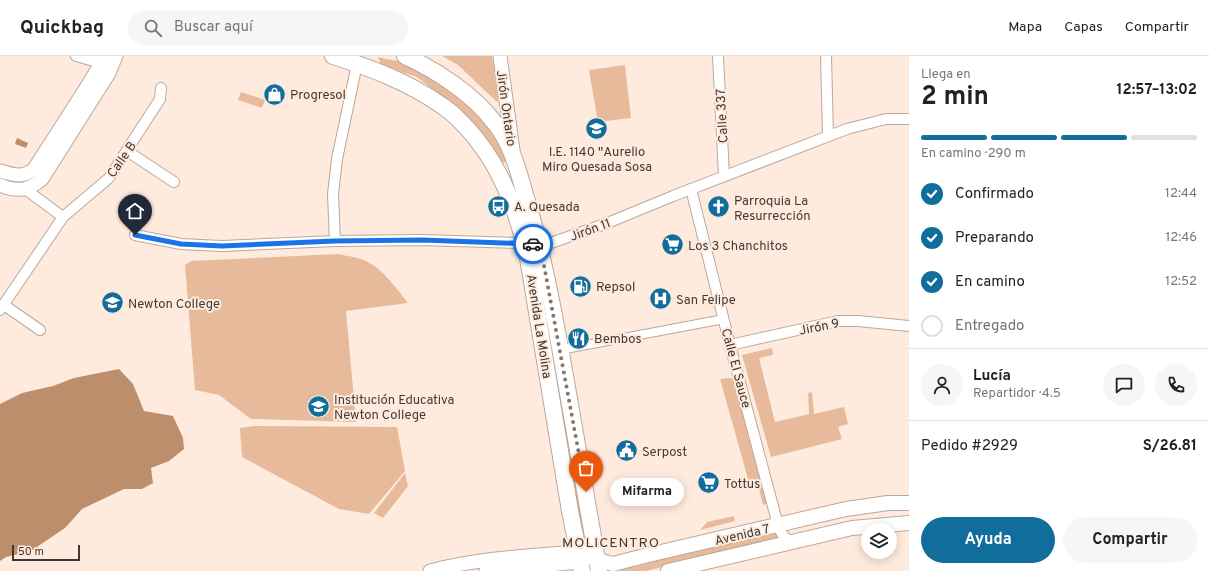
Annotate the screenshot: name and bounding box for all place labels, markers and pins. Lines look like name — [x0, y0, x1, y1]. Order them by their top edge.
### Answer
shop icon: Progresol — [262, 81, 288, 107]
place label: Progresol — [290, 88, 346, 104]
school or university icon: I.E. 1140 "Aurelio Miro Quesada Sosa — [584, 116, 610, 142]
place label: I.E. 1140 "Aurelio Miro Quesada Sosa — [542, 145, 652, 176]
bus stop icon: A. Quesada — [485, 193, 511, 219]
pin — [118, 194, 152, 235]
church icon: Parroquia La Resurrección — [705, 194, 731, 220]
place label: Parroquia La Resurrección — [734, 194, 811, 225]
place label: A. Quesada — [514, 200, 580, 216]
supermarket icon: Los 3 Chanchitos — [660, 232, 686, 258]
place label: Los 3 Chanchitos — [688, 239, 788, 255]
fuel station icon: Repsol — [567, 273, 593, 299]
place label: Repsol — [596, 280, 635, 296]
hospital icon: San Felipe — [648, 286, 674, 312]
school or university icon: Newton College — [100, 290, 126, 316]
place label: San Felipe — [676, 293, 736, 309]
place label: Newton College — [128, 297, 220, 313]
restaurant icon: Bembos — [566, 325, 592, 351]
place label: Bembos — [594, 332, 642, 348]
school or university icon: Institución Educativa Newton College — [305, 393, 331, 419]
place label: Institución Educativa Newton College — [334, 393, 454, 424]
public building icon: Serpost — [613, 438, 639, 464]
place label: Serpost — [642, 445, 687, 461]
pin — [569, 451, 603, 492]
supermarket icon: Tottus — [696, 470, 722, 496]
place label: Tottus — [724, 477, 760, 493]
callout: Mifarma — [610, 478, 684, 506]

